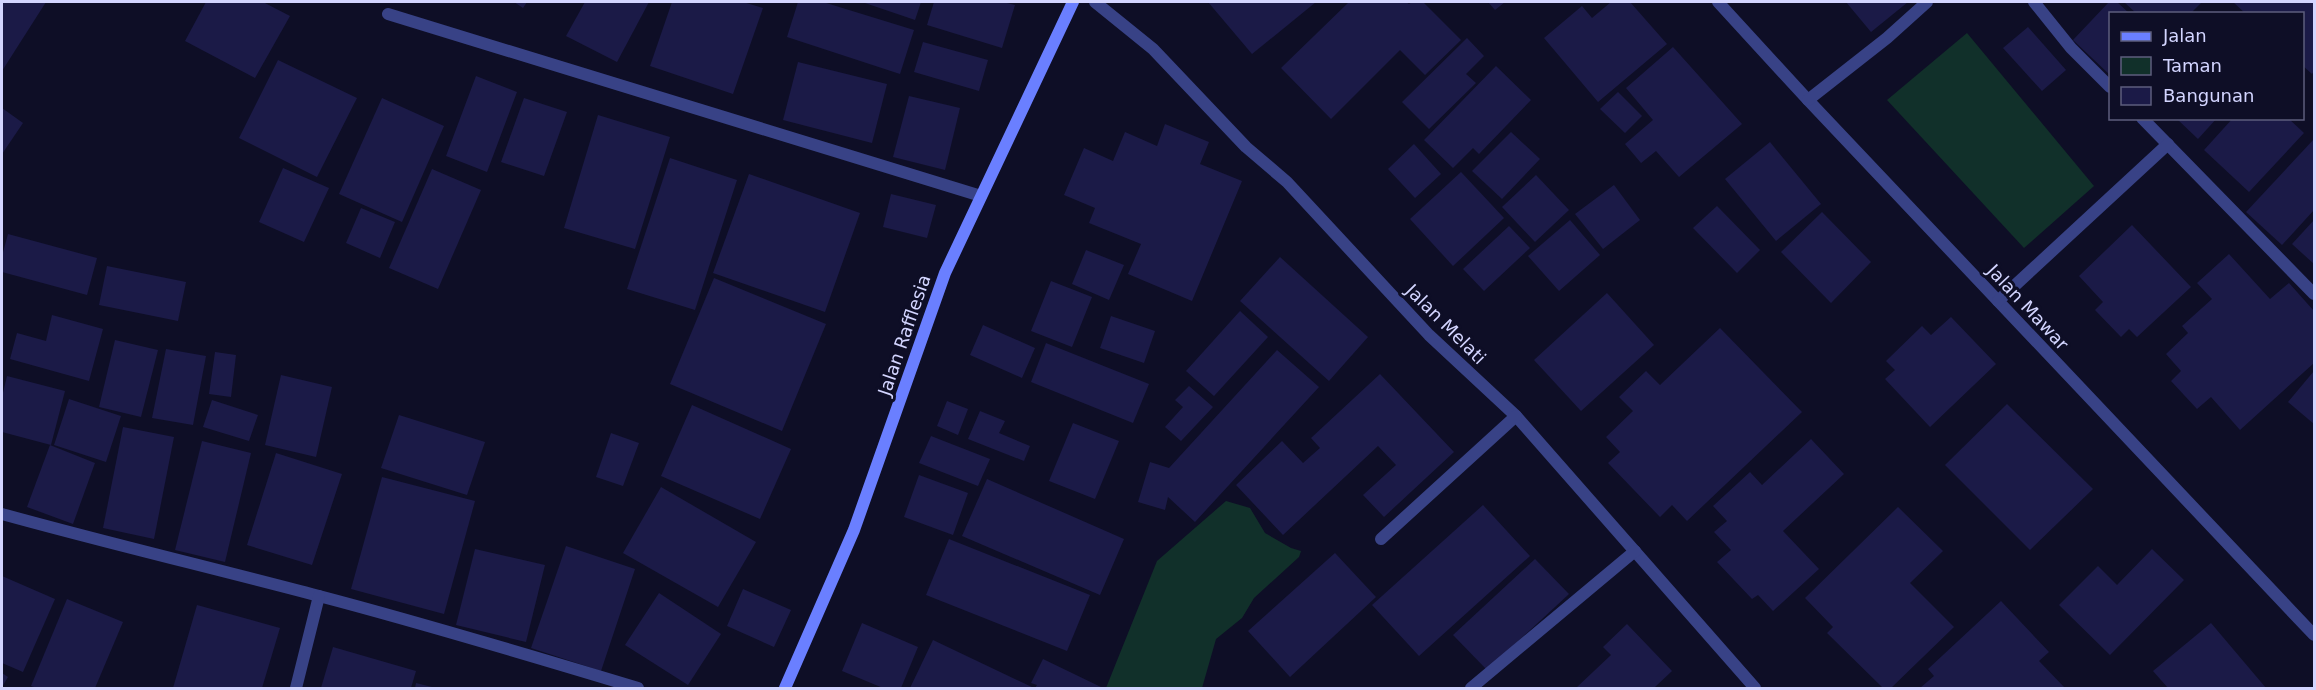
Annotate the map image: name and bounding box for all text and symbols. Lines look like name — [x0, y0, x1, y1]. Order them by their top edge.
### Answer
legend — [2109, 12, 2304, 120]
text: Jalan — [2162, 25, 2207, 46]
text: Taman — [2162, 55, 2222, 76]
text: Bangunan — [2163, 85, 2254, 106]
street label: Jalan Mawar — [1982, 259, 2073, 355]
street label: Jalan Rafflesia — [873, 272, 935, 399]
street label: Jalan Melati — [1401, 279, 1490, 368]

